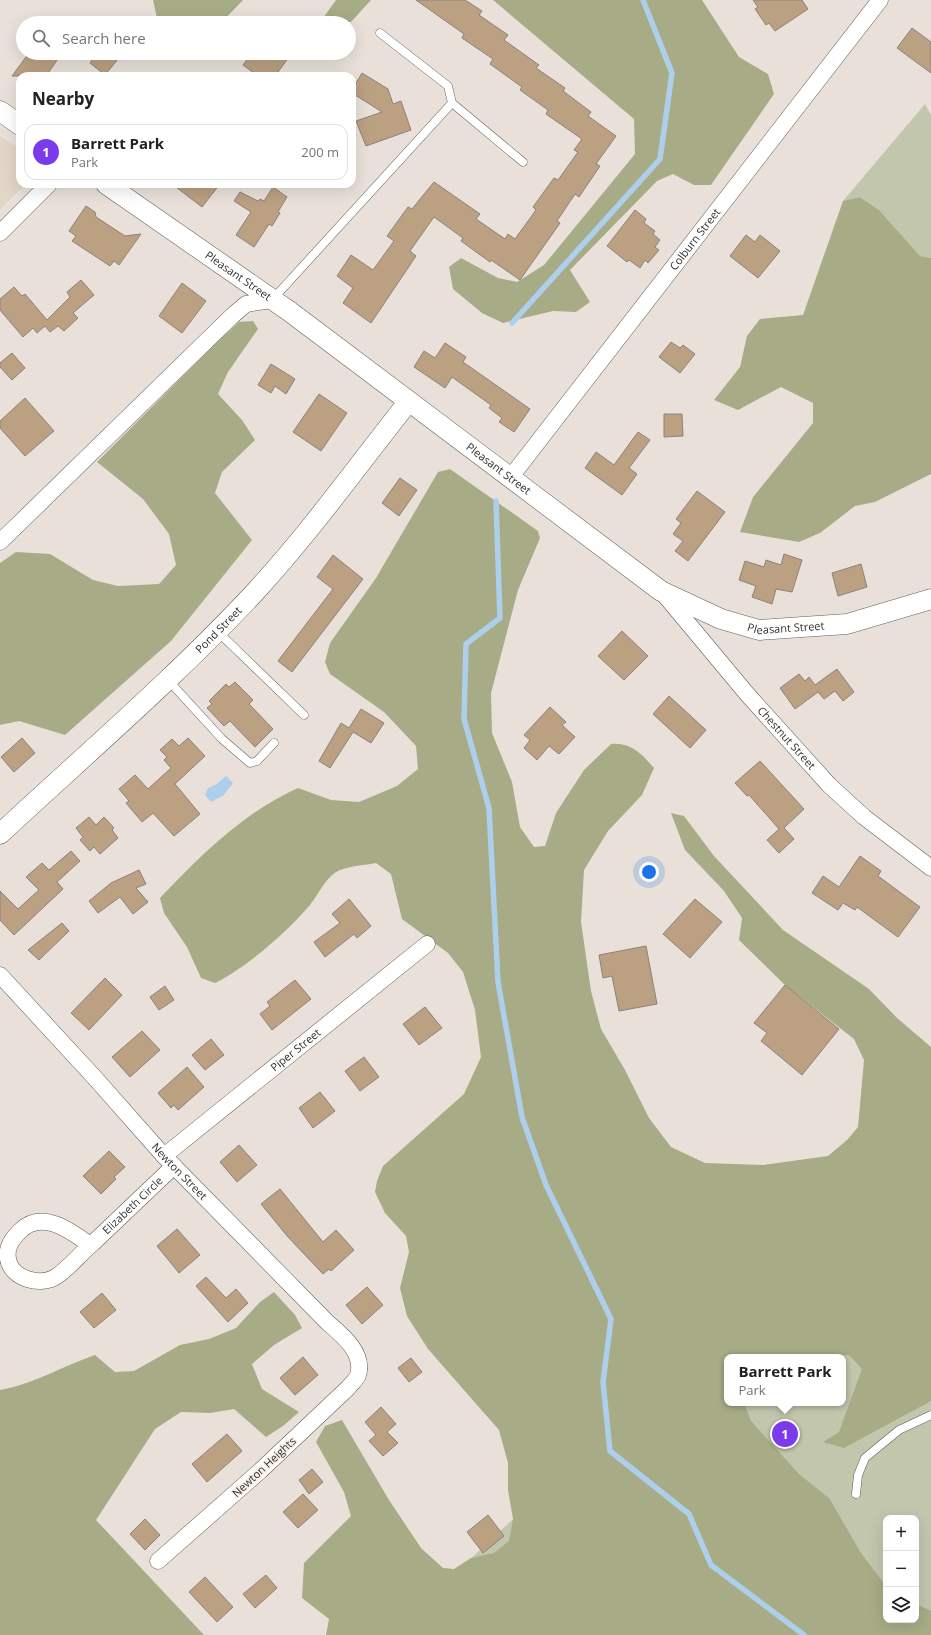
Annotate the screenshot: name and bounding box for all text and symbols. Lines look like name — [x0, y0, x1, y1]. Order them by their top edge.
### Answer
search box — [16, 16, 356, 60]
icon: search — [30, 27, 52, 49]
text: Search here — [62, 28, 146, 48]
text: Nearby — [32, 87, 94, 110]
text: Barrett Park — [71, 133, 164, 153]
text: 1 — [42, 143, 50, 161]
text: 200 m — [301, 143, 339, 161]
text: Park — [71, 153, 98, 171]
street label: Colburn Street — [666, 205, 723, 273]
street label: Pleasant Street — [202, 247, 275, 304]
street label: Pleasant Street — [463, 439, 534, 498]
street label: Pond Street — [192, 603, 245, 656]
street label: Pleasant Street — [746, 618, 825, 637]
street label: Chestnut Street — [755, 703, 819, 772]
your location — [639, 862, 659, 882]
street label: Piper Street — [267, 1025, 324, 1074]
street label: Newton Street — [149, 1139, 211, 1203]
street label: Elizabeth Circle — [99, 1173, 166, 1237]
popup — [724, 1354, 846, 1406]
text: Barrett Park — [738, 1361, 832, 1381]
text: Park — [738, 1381, 766, 1399]
pin: 1 — [772, 1419, 798, 1449]
street label: Newton Heights — [229, 1433, 299, 1500]
map controls — [883, 1515, 919, 1623]
button: + — [883, 1515, 919, 1551]
button: − — [883, 1551, 919, 1587]
button: layers — [883, 1587, 919, 1623]

